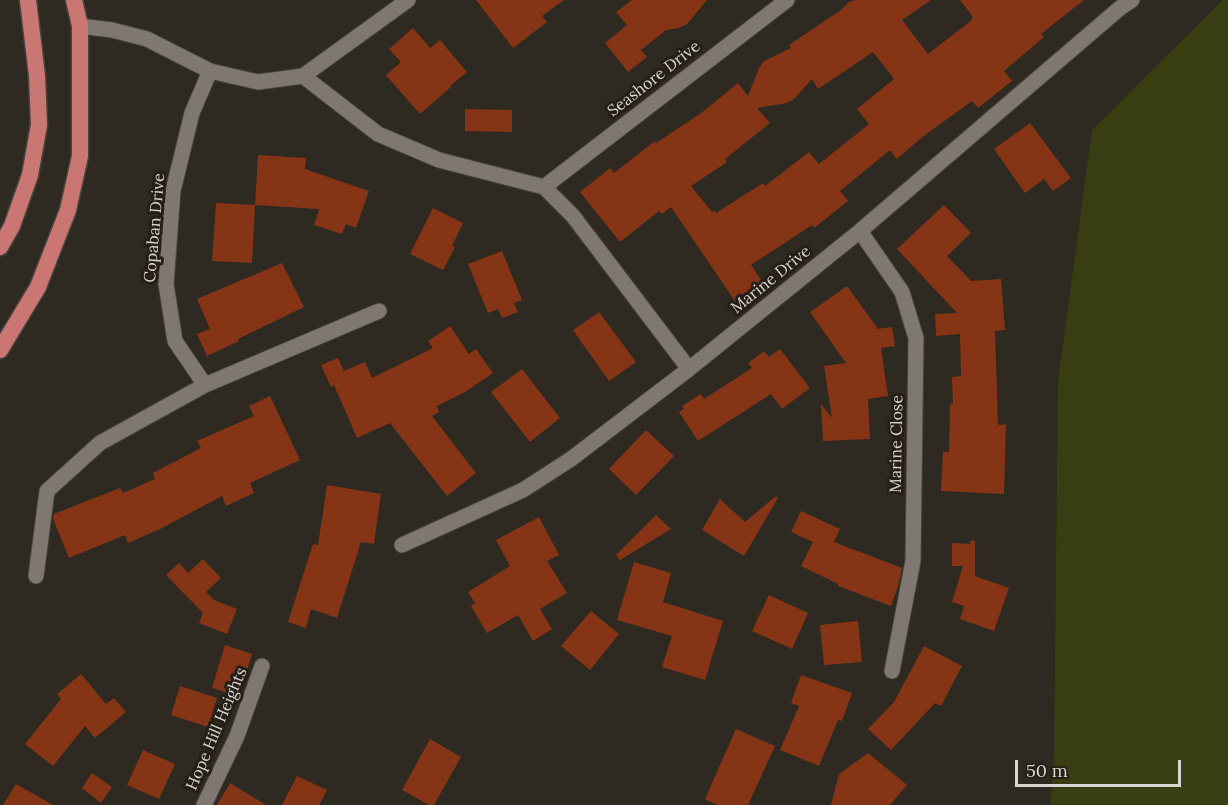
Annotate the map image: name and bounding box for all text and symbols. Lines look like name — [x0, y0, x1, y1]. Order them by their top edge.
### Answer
street label: Seashore Drive — [604, 37, 704, 121]
street label: Copaban Drive — [141, 172, 169, 284]
street label: Marine Drive — [727, 242, 815, 318]
street label: Marine Close — [887, 395, 907, 493]
street label: Hope Hill Heights — [183, 665, 251, 793]
scale bar — [1018, 748, 1184, 786]
text: 50 m — [1026, 759, 1068, 782]

